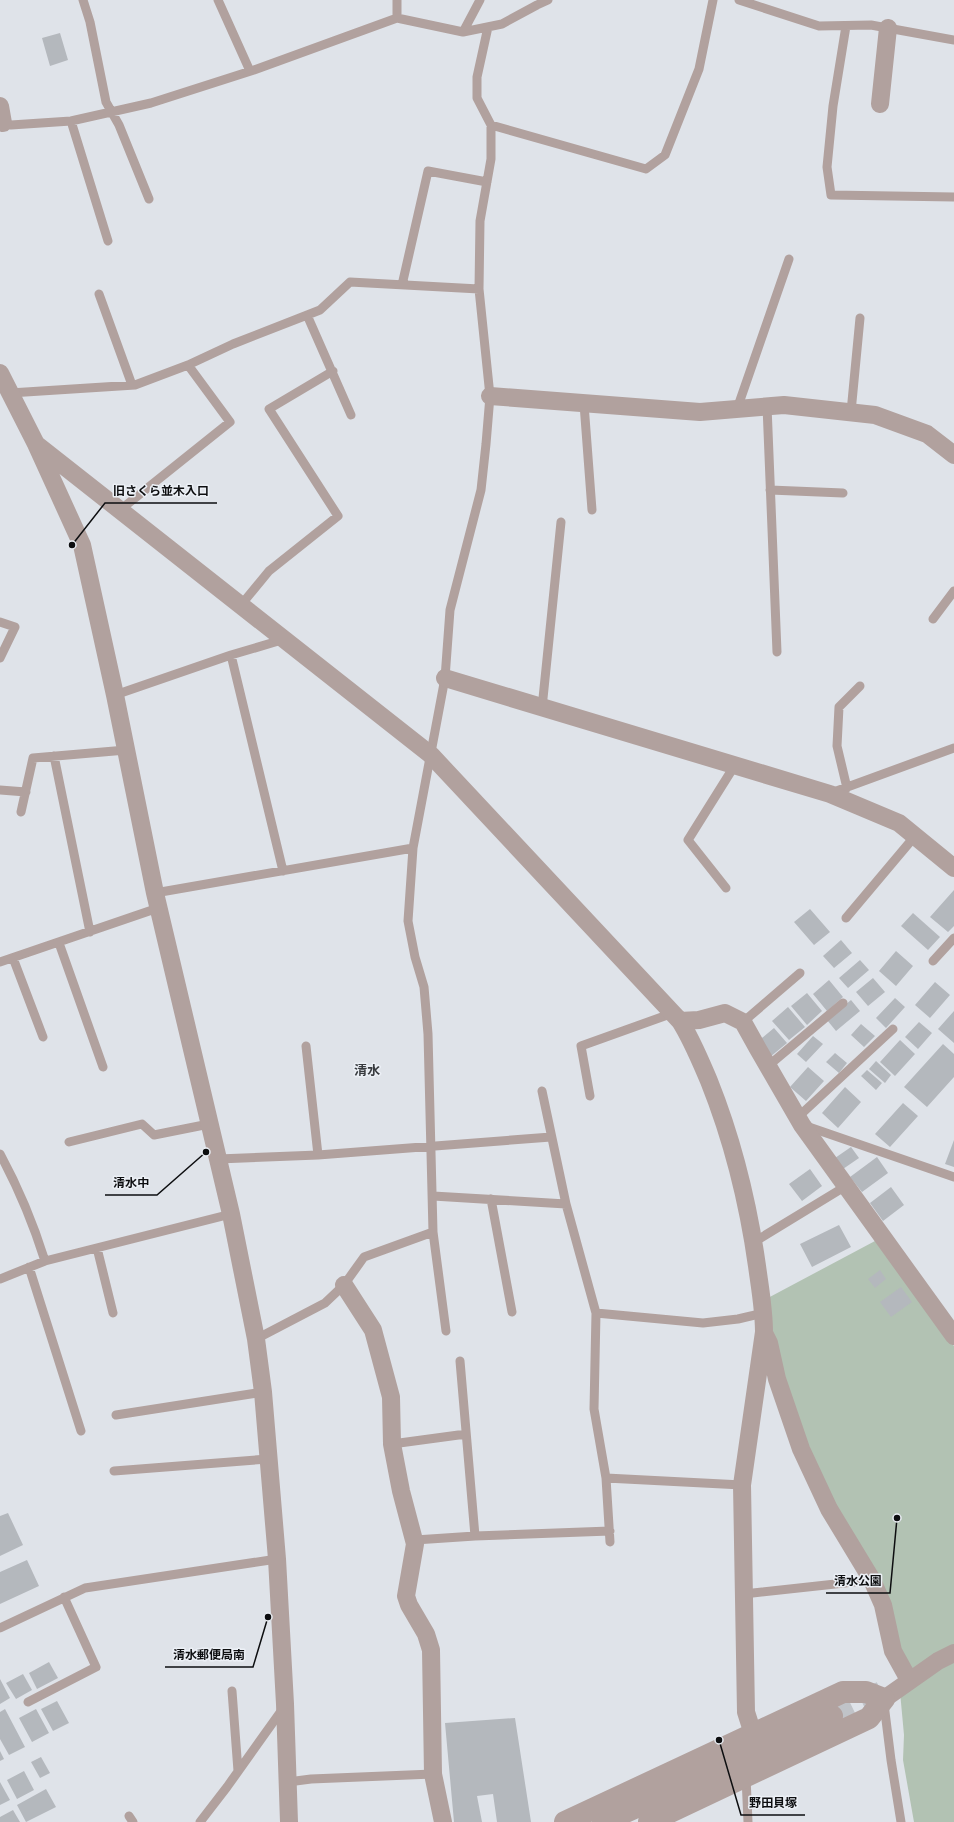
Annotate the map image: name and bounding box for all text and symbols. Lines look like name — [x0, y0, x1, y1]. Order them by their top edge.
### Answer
callout: 旧さくら並木入口 — [105, 479, 217, 503]
text: 旧さくら並木入口 — [113, 484, 209, 498]
district label: 清水 — [354, 1063, 380, 1079]
callout: 清水中 — [105, 1171, 157, 1195]
text: 清水中 — [113, 1176, 149, 1190]
callout: 清水公園 — [826, 1569, 890, 1593]
text: 清水公園 — [834, 1574, 882, 1588]
callout: 清水郵便局南 — [165, 1643, 253, 1667]
text: 清水郵便局南 — [173, 1648, 245, 1662]
callout: 野田貝塚 — [741, 1791, 805, 1815]
text: 野田貝塚 — [749, 1796, 797, 1810]

